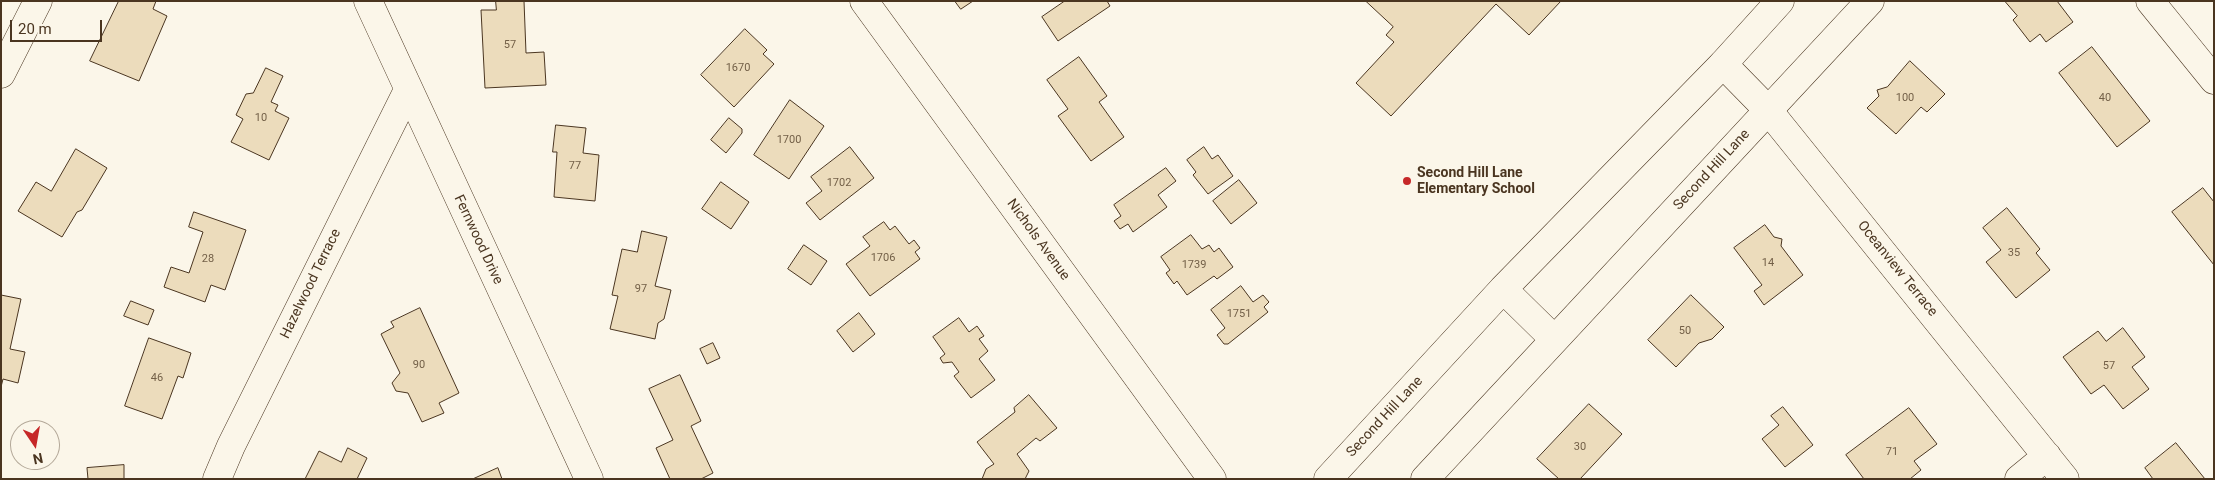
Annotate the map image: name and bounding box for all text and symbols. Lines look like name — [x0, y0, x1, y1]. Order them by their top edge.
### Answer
scale bar — [12, 10, 105, 42]
text: 20 m — [18, 20, 52, 38]
house number: 57 — [504, 38, 516, 52]
house number: 1670 — [726, 61, 750, 75]
house number: 100 — [1896, 91, 1914, 105]
house number: 40 — [2099, 91, 2111, 105]
house number: 10 — [255, 111, 267, 125]
street label: Second Hill Lane — [1670, 126, 1754, 214]
house number: 1700 — [777, 133, 801, 147]
house number: 77 — [569, 159, 581, 173]
place label: Second Hill Lane Elementary School — [1417, 165, 1535, 198]
marker: Second Hill Lane Elementary School — [1401, 175, 1413, 187]
house number: 1702 — [827, 176, 851, 190]
street label: Fernwood Drive — [450, 193, 506, 287]
street label: Nichols Avenue — [1003, 196, 1073, 284]
street label: Oceanview Terrace — [1853, 218, 1941, 320]
street label: Hazelwood Terrace — [277, 226, 345, 342]
house number: 35 — [2008, 246, 2020, 260]
house number: 1706 — [871, 251, 895, 265]
house number: 28 — [202, 252, 214, 266]
house number: 14 — [1762, 256, 1774, 270]
house number: 1739 — [1182, 258, 1206, 272]
house number: 97 — [635, 282, 647, 296]
house number: 1751 — [1227, 307, 1251, 321]
house number: 50 — [1679, 324, 1691, 338]
house number: 90 — [413, 358, 425, 372]
house number: 57 — [2103, 359, 2115, 373]
house number: 46 — [151, 371, 163, 385]
street label: Second Hill Lane — [1343, 373, 1427, 461]
north arrow — [10, 420, 60, 470]
house number: 30 — [1574, 440, 1586, 454]
house number: 71 — [1886, 445, 1898, 459]
text: N — [31, 450, 44, 468]

